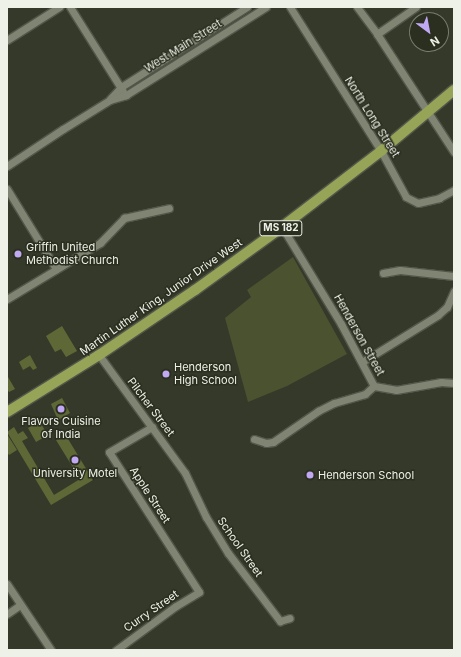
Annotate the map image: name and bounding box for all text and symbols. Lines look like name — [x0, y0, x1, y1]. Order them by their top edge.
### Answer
north arrow — [409, 12, 449, 52]
street label: West Main Street — [142, 17, 224, 75]
text: N — [428, 33, 442, 49]
street label: North Long Street — [342, 74, 402, 160]
road number: MS 182 — [259, 220, 303, 236]
street label: Martin Luther King, Junior Drive West — [77, 236, 245, 358]
place label: Griffin United Methodist Church — [26, 241, 119, 267]
marker: Griffin United Methodist Church — [13, 249, 23, 259]
street label: Henderson Street — [331, 292, 387, 378]
place label: Henderson High School — [174, 361, 237, 387]
marker: Henderson High School — [161, 369, 171, 379]
street label: Pilcher Street — [125, 375, 177, 439]
marker: Flavors Cuisine of India — [56, 404, 66, 414]
place label: Flavors Cuisine of India — [21, 415, 101, 441]
marker: University Motel — [70, 455, 80, 465]
street label: Apple Street — [127, 464, 173, 526]
place label: University Motel — [33, 466, 117, 480]
place label: Henderson School — [318, 468, 414, 482]
marker: Henderson School — [305, 470, 315, 480]
street label: School Street — [215, 515, 265, 579]
street label: Curry Street — [121, 587, 181, 635]

